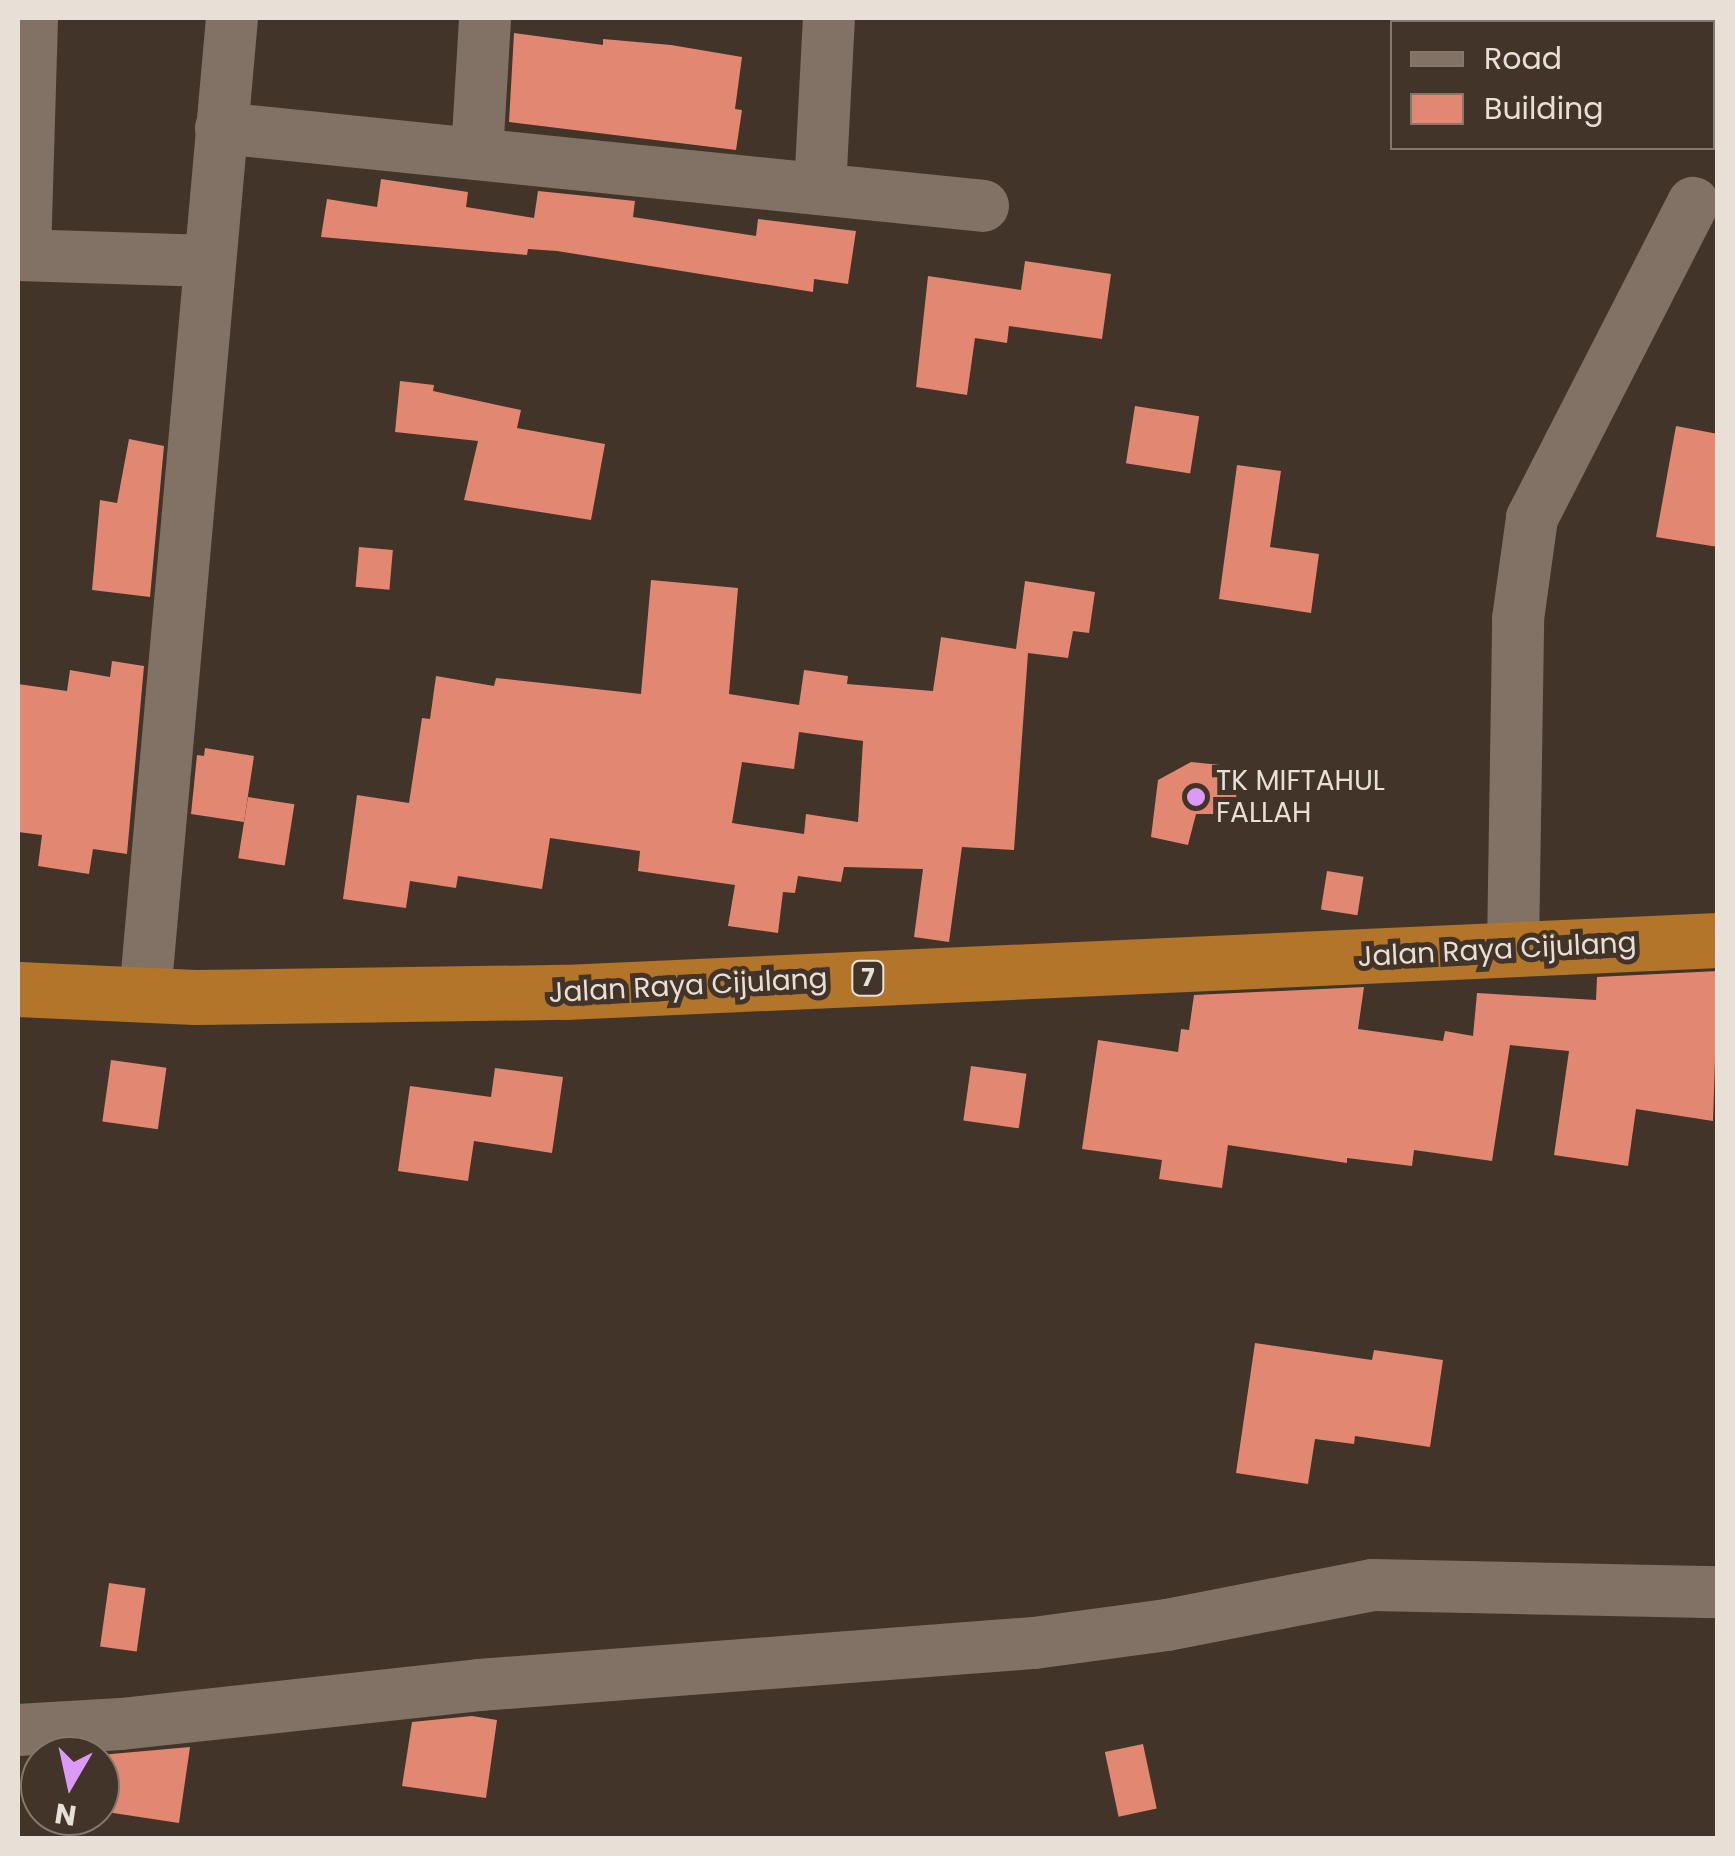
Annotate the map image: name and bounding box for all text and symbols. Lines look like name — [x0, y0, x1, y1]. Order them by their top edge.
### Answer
legend — [1390, 20, 1715, 150]
text: Road — [1484, 37, 1562, 80]
text: Building — [1484, 87, 1604, 130]
place label: TK MIFTAHUL FALLAH — [1216, 764, 1385, 830]
marker: TK MIFTAHUL FALLAH — [1185, 786, 1207, 808]
street label: Jalan Raya Cijulang — [1357, 926, 1637, 974]
road number: 7 — [850, 958, 886, 998]
street label: Jalan Raya Cijulang — [548, 962, 828, 1010]
north arrow — [20, 1736, 120, 1836]
text: N — [52, 1793, 79, 1835]

